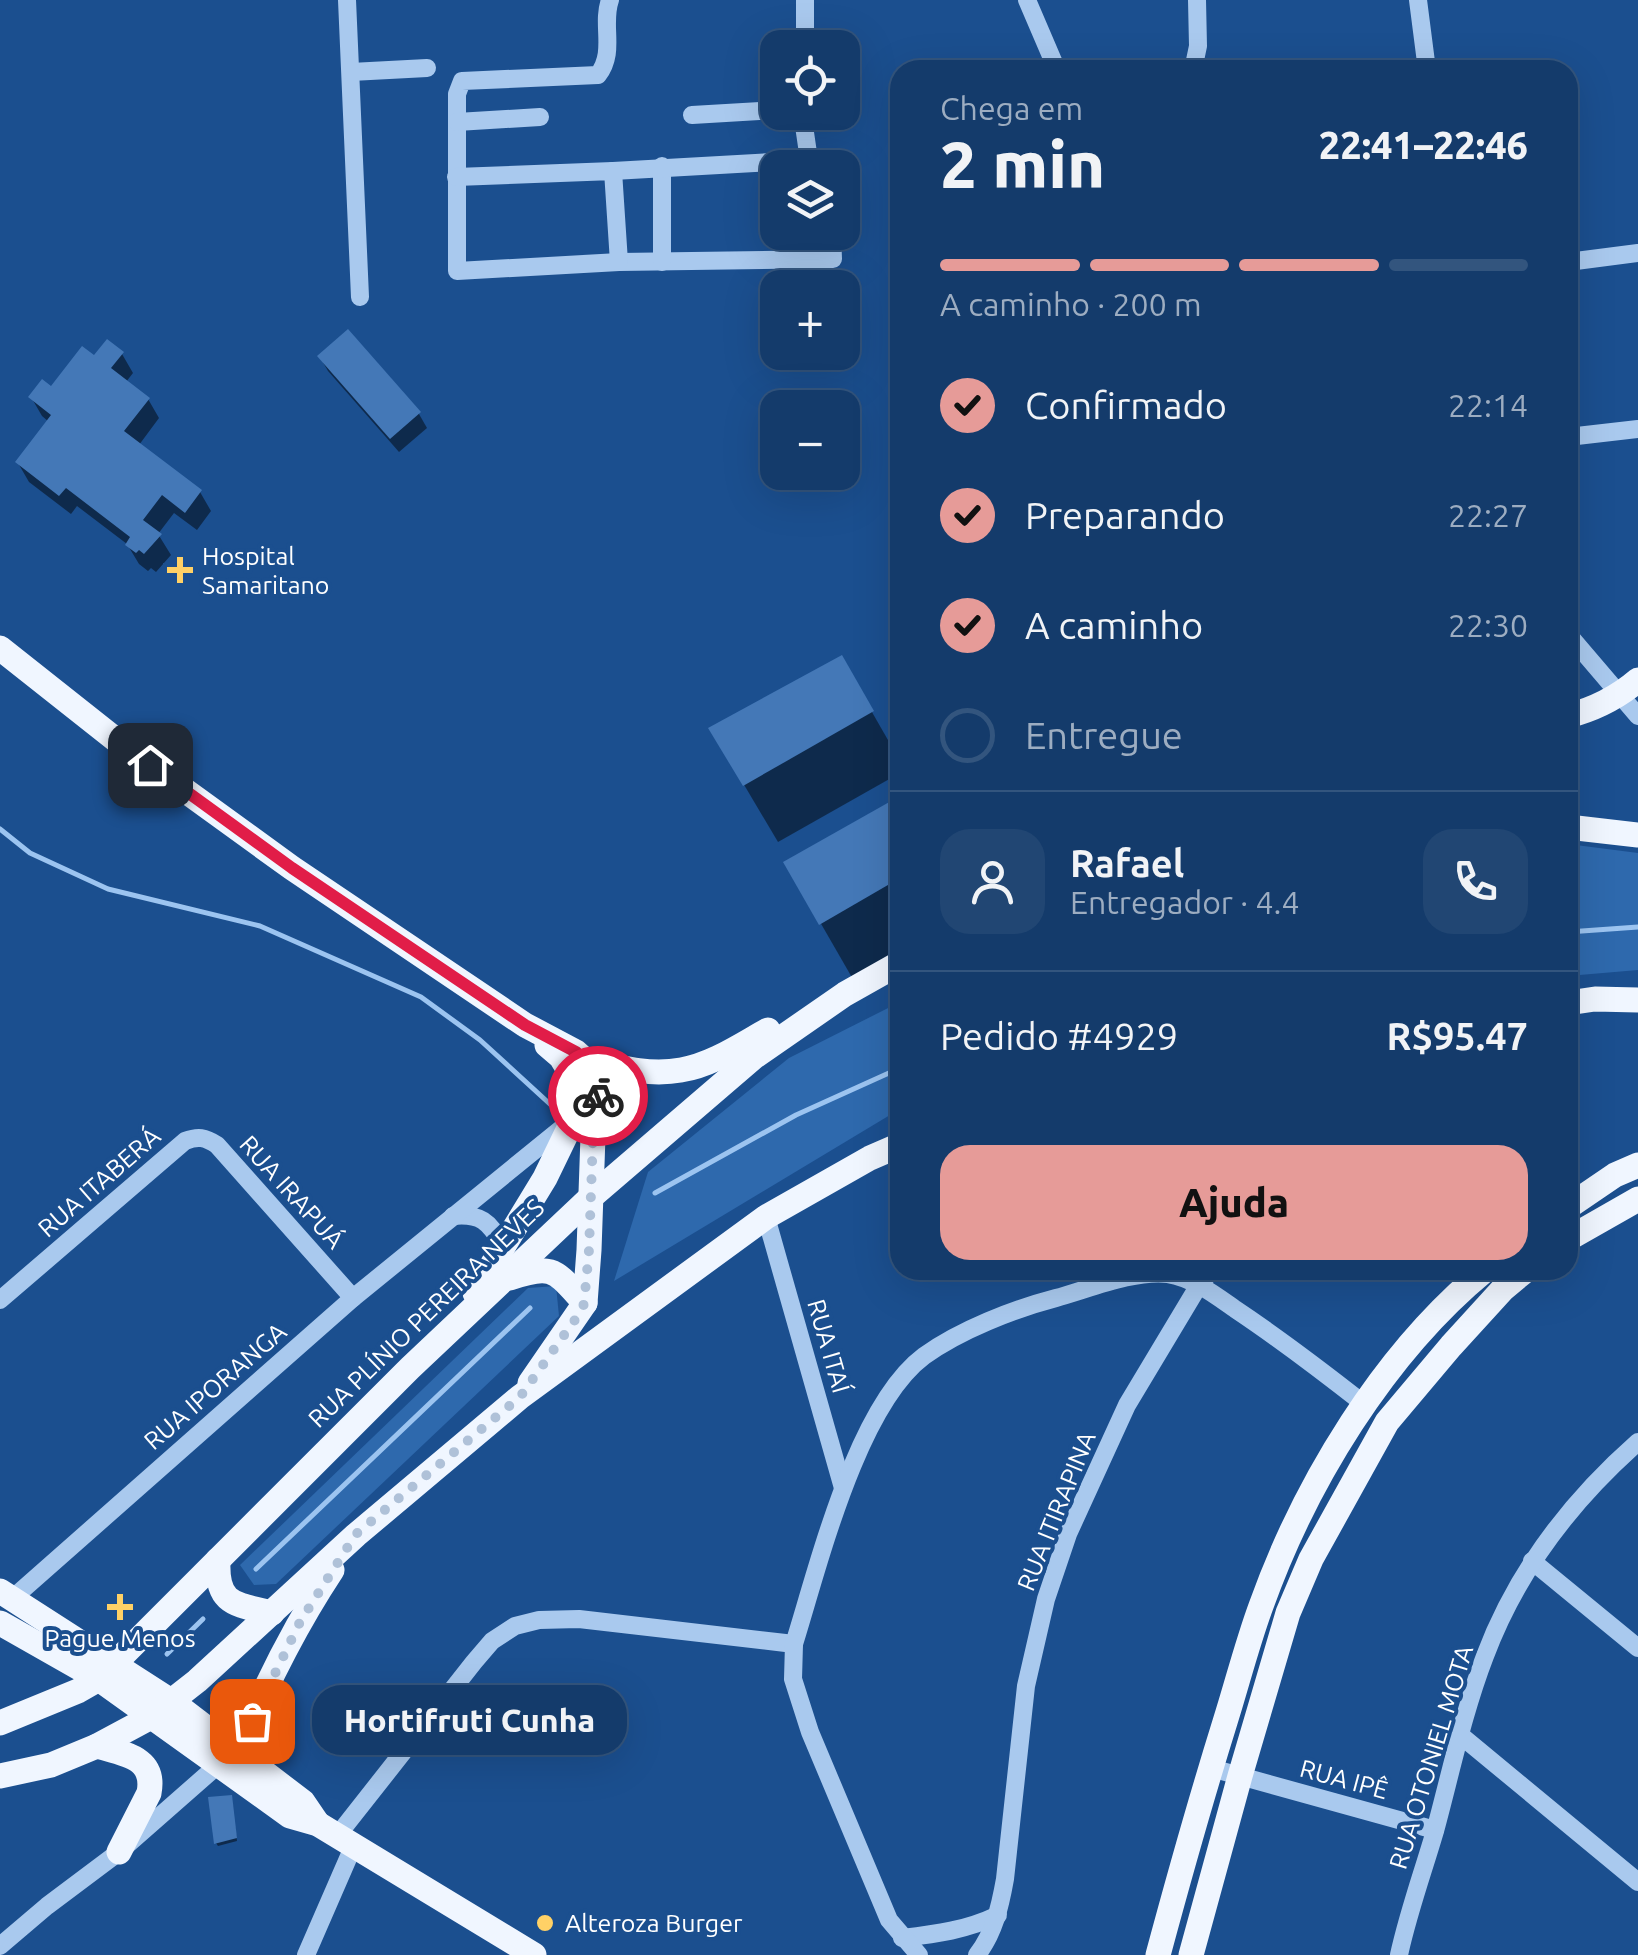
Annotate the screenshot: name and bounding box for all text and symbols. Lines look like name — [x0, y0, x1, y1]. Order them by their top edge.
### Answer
map controls — [760, 30, 860, 490]
button: locate — [760, 30, 860, 130]
text: Chega em — [940, 90, 1083, 126]
text: 22:41–22:46 — [1319, 124, 1528, 166]
text: 2 min — [940, 127, 1105, 200]
button: layers — [760, 150, 860, 250]
button: + — [760, 270, 860, 370]
text: A caminho · 200 m — [940, 286, 1202, 322]
icon: check — [940, 378, 995, 433]
text: Confirmado — [1025, 384, 1227, 426]
text: 22:14 — [1448, 387, 1528, 423]
button: − — [760, 390, 860, 490]
icon: check — [940, 488, 995, 543]
text: Preparando — [1025, 494, 1225, 536]
text: 22:27 — [1448, 497, 1528, 533]
place label: Hospital Samaritano — [202, 542, 329, 599]
marker: Hospital Samaritano — [167, 557, 193, 583]
icon: check — [940, 598, 995, 653]
text: A caminho — [1025, 604, 1203, 646]
text: 22:30 — [1448, 607, 1528, 643]
text: Entregue — [1025, 714, 1183, 756]
pin — [108, 723, 193, 808]
icon: home — [123, 738, 178, 793]
button: person — [940, 829, 1045, 934]
button: phone — [1423, 829, 1528, 934]
text: Rafael — [1070, 842, 1184, 884]
text: Entregador · 4.4 — [1070, 884, 1299, 920]
text: Pedido #4929 — [940, 1015, 1178, 1057]
text: R$95.47 — [1387, 1015, 1528, 1057]
courier — [548, 1046, 648, 1146]
icon: bike — [571, 1069, 626, 1124]
street label: RUA ITABERÁ — [32, 1122, 166, 1242]
street label: RUA IRAPUÁ — [234, 1130, 350, 1254]
button: Ajuda — [940, 1145, 1528, 1260]
street label: RUA PLÍNIO PEREIRA NEVES — [303, 1193, 549, 1433]
street label: RUA ITAÍ — [802, 1296, 856, 1397]
street label: RUA IPORANGA — [138, 1317, 292, 1455]
street label: RUA ITIRAPINA — [1011, 1427, 1101, 1595]
marker: Pague Menos — [109, 1596, 131, 1618]
place label: Pague Menos — [44, 1624, 196, 1652]
street label: RUA OTONIEL MOTA — [1384, 1642, 1478, 1872]
pin — [210, 1679, 295, 1764]
callout: Hortifruti Cunha — [312, 1686, 627, 1756]
icon: bag — [225, 1694, 280, 1749]
text: Hortifruti Cunha — [344, 1702, 595, 1738]
street label: RUA IPÊ — [1297, 1754, 1391, 1804]
place label: Alteroza Burger — [565, 1909, 743, 1937]
marker: Alteroza Burger — [534, 1912, 556, 1934]

